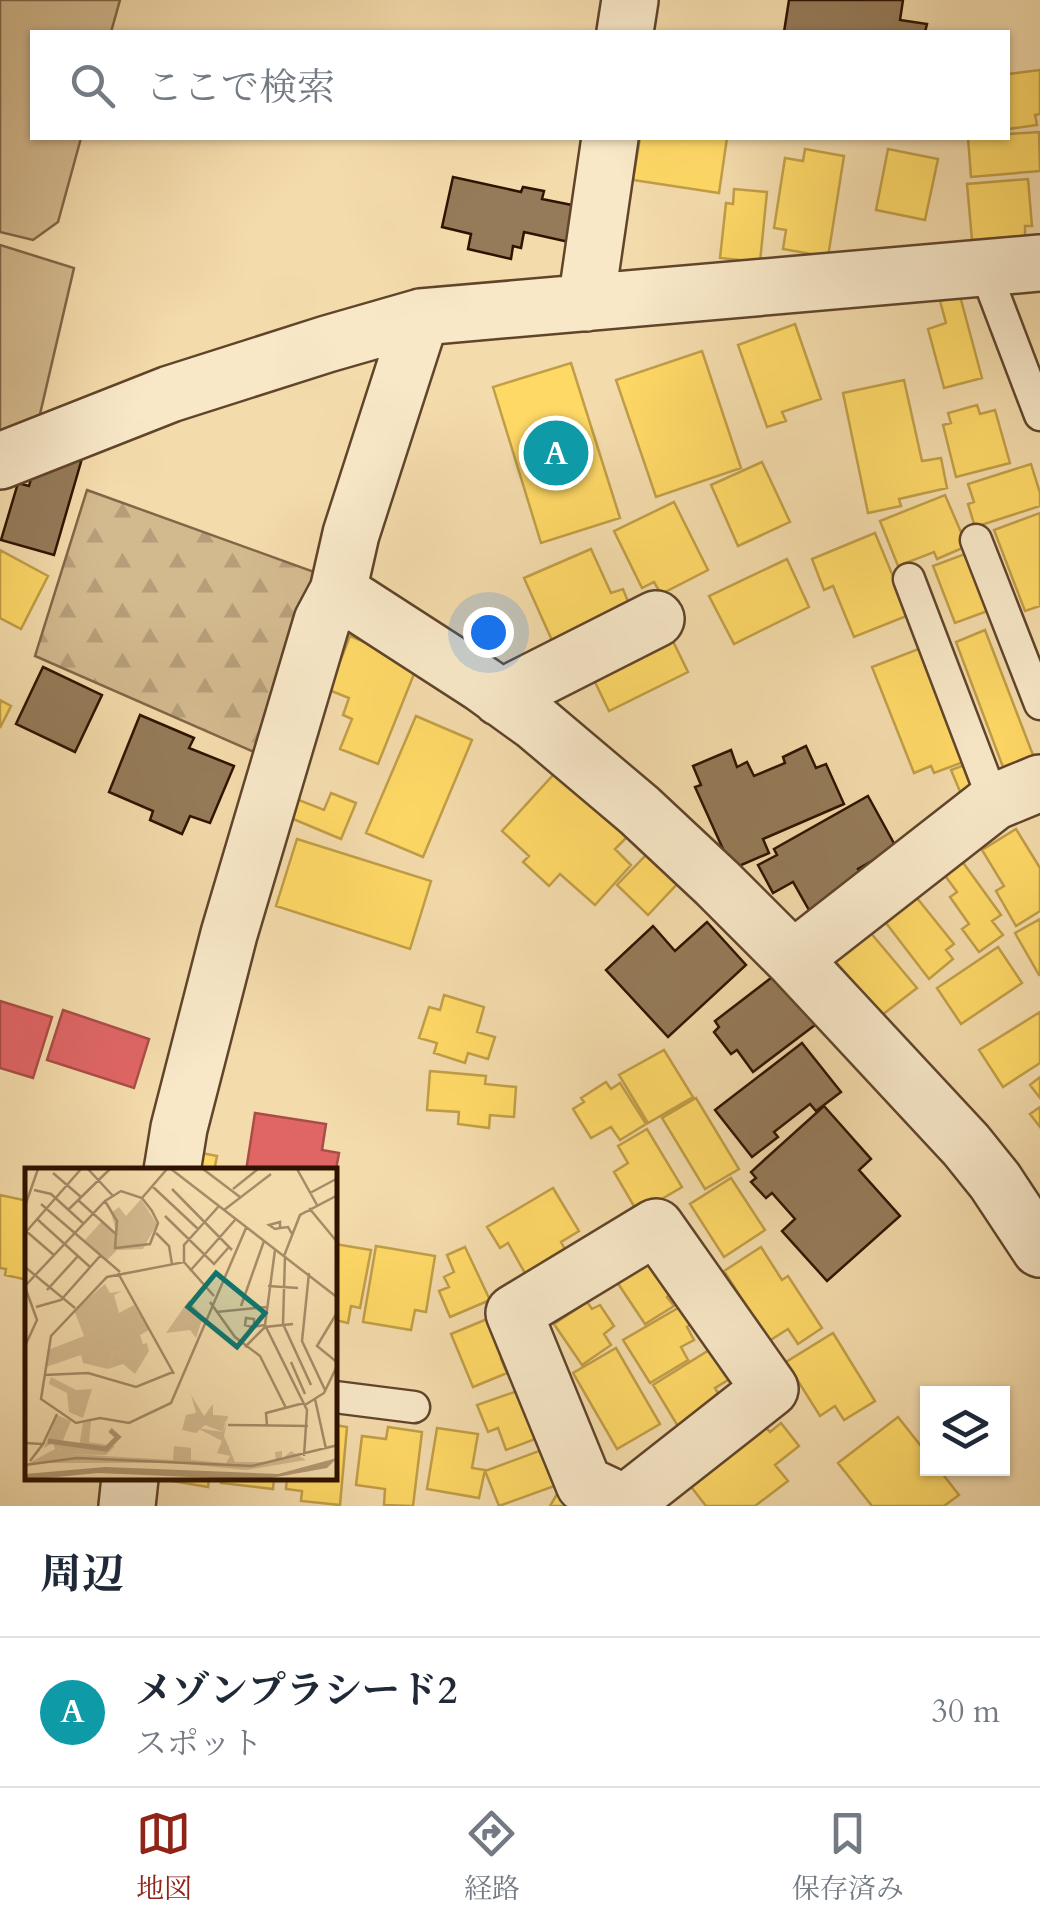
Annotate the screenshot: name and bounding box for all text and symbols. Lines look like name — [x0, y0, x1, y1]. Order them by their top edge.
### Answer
search box — [30, 30, 1010, 140]
icon: search — [65, 58, 120, 113]
text: ここで検索 — [145, 62, 335, 114]
pin: A — [524, 416, 588, 490]
your location — [463, 607, 514, 658]
inset map — [25, 1168, 338, 1481]
map controls — [920, 1386, 1010, 1476]
button: layers — [920, 1386, 1010, 1476]
text: 周辺 — [40, 1546, 124, 1603]
text: メゾンプラシード2 — [135, 1665, 457, 1717]
text: A — [60, 1690, 85, 1734]
text: 30 m — [932, 1690, 1000, 1734]
text: スポット — [135, 1722, 263, 1766]
tab: 地図 — [136, 1806, 192, 1908]
tab: 経路 — [464, 1806, 520, 1908]
tab: 保存済み — [792, 1806, 904, 1908]

